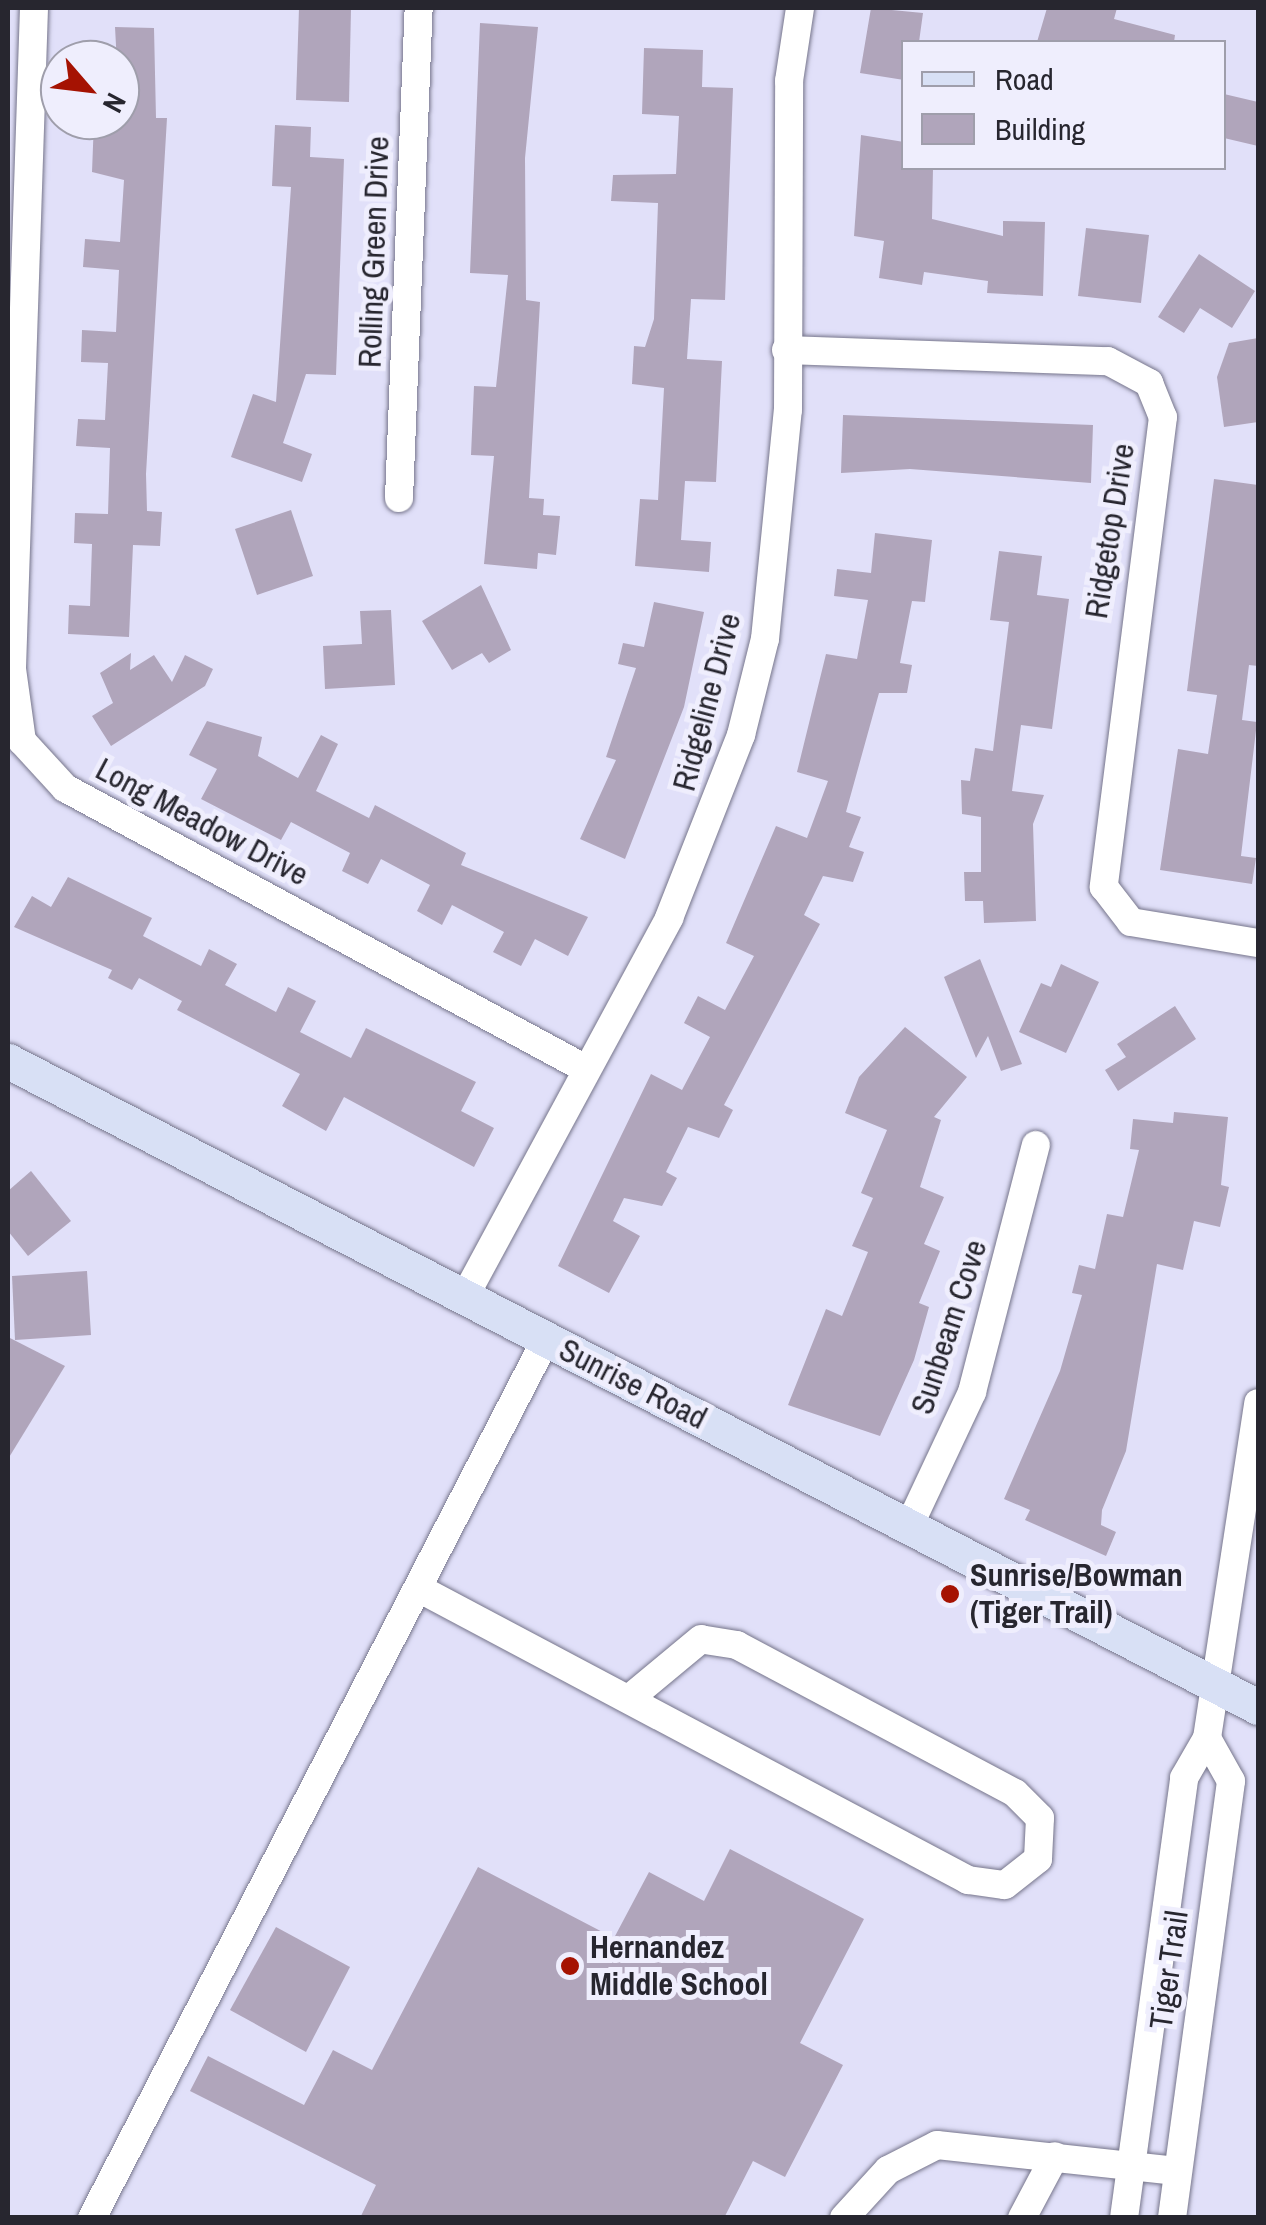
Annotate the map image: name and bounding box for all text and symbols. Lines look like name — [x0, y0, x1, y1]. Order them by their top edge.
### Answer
north arrow — [40, 40, 140, 140]
legend — [901, 40, 1226, 170]
text: Road — [995, 59, 1054, 99]
text: N — [94, 87, 135, 119]
text: Building — [995, 109, 1085, 149]
street label: Rolling Green Drive — [351, 135, 397, 369]
street label: Ridgetop Drive — [1077, 441, 1143, 621]
street label: Ridgeline Drive — [665, 609, 749, 795]
street label: Long Meadow Drive — [89, 750, 315, 894]
street label: Sunbeam Cove — [903, 1235, 995, 1419]
street label: Sunrise Road — [553, 1330, 713, 1438]
place label: Sunrise/Bowman (Tiger Trail) — [970, 1557, 1183, 1632]
marker: Sunrise/Bowman (Tiger Trail) — [939, 1583, 961, 1605]
street label: Tiger Trail — [1142, 1908, 1196, 2032]
place label: Hernandez Middle School — [590, 1929, 768, 2004]
marker: Hernandez Middle School — [559, 1955, 581, 1977]

